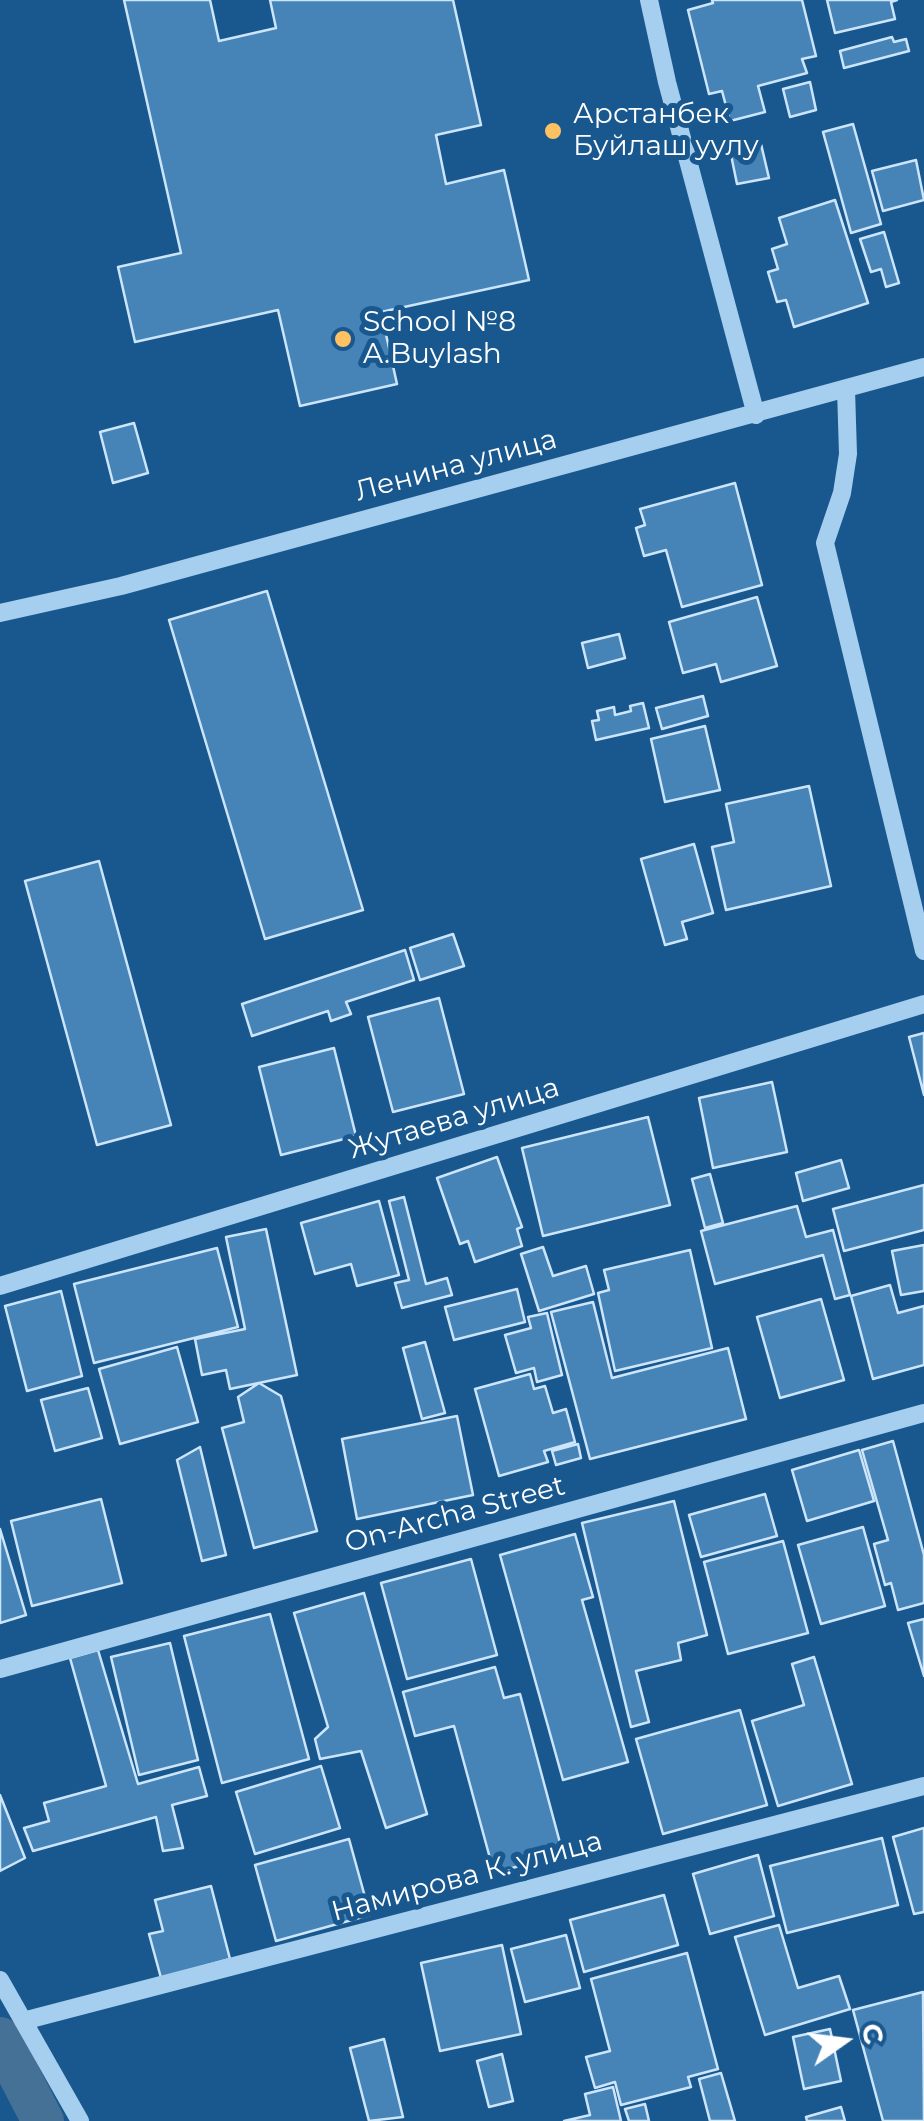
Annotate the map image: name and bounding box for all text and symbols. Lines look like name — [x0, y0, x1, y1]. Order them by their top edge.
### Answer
place label: Арстанбек Буйлаш уулу — [573, 98, 759, 164]
marker: Арстанбек Буйлаш уулу — [542, 120, 564, 142]
place label: School №8 A.Buylash — [363, 306, 516, 372]
marker: School №8 A.Buylash — [332, 328, 354, 350]
street label: Ленина улица — [351, 423, 561, 509]
street label: Жутаева улица — [345, 1071, 563, 1167]
street label: On-Archa Street — [341, 1469, 569, 1561]
street label: Намирова К. улица — [328, 1825, 606, 1929]
north arrow — [794, 1991, 894, 2091]
text: С — [854, 2020, 892, 2048]

